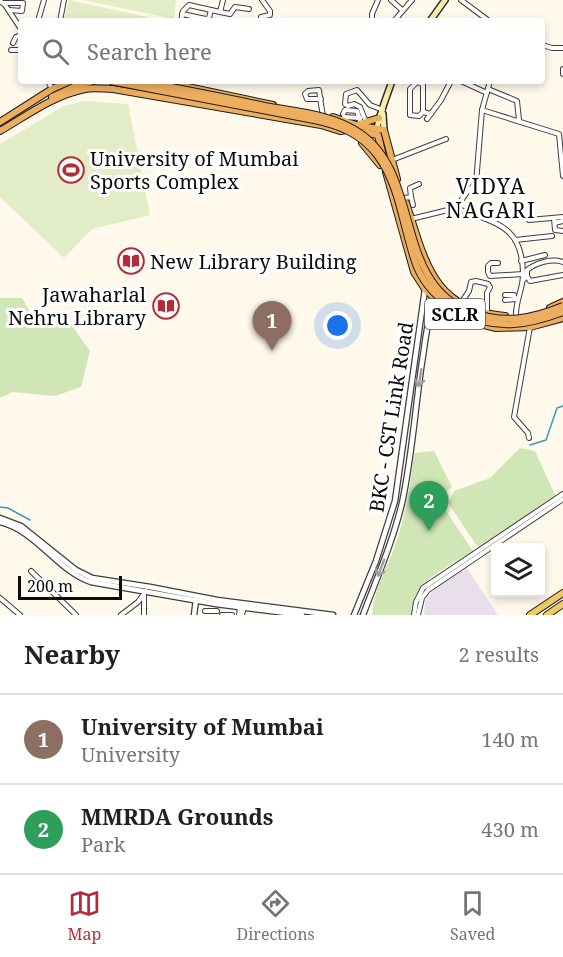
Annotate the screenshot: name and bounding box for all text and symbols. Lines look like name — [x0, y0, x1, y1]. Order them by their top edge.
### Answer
search box — [18, 18, 545, 84]
icon: search — [39, 35, 72, 68]
text: Search here — [87, 36, 212, 66]
place label: University of Mumbai Sports Complex — [90, 145, 299, 195]
sports icon: University of Mumbai Sports Complex — [56, 155, 86, 185]
district label: VIDYA NAGARI — [446, 172, 536, 224]
library icon: New Library Building — [116, 246, 146, 276]
place label: New Library Building — [150, 248, 357, 275]
place label: Jawaharlal Nehru Library — [8, 281, 147, 331]
library icon: Jawaharlal Nehru Library — [151, 291, 181, 321]
road number: SCLR — [425, 299, 485, 329]
pin: 1 — [252, 302, 292, 351]
your location — [323, 311, 352, 340]
street label: BKC - CST Link Road — [363, 320, 419, 514]
one-way arrow — [414, 367, 425, 387]
pin: 2 — [410, 482, 448, 531]
map controls — [491, 543, 545, 597]
button: layers — [491, 543, 545, 597]
one-way arrow — [375, 558, 386, 577]
scale bar — [18, 573, 122, 600]
text: 200 m — [27, 575, 73, 597]
text: Nearby — [24, 636, 120, 672]
text: 2 results — [459, 641, 539, 668]
text: University of Mumbai — [81, 711, 324, 741]
text: 1 — [38, 726, 49, 753]
text: 140 m — [481, 726, 539, 753]
text: University — [81, 741, 180, 768]
text: MMRDA Grounds — [81, 801, 273, 831]
text: 2 — [38, 816, 49, 843]
text: 430 m — [481, 816, 539, 843]
text: Park — [81, 831, 125, 858]
tab: Map — [68, 887, 101, 945]
tab: Directions — [237, 887, 315, 945]
tab: Saved — [450, 887, 495, 945]

